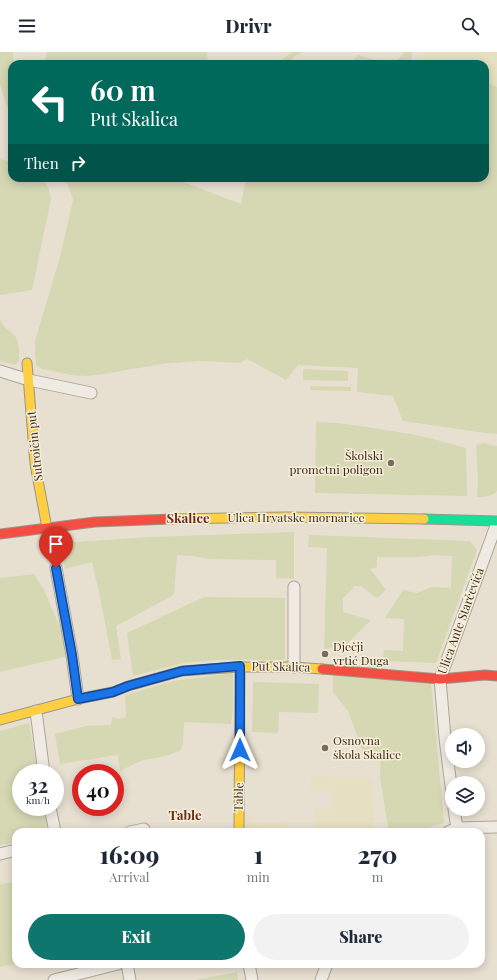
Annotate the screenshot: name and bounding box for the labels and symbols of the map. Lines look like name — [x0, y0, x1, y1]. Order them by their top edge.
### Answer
street label: Sutroičin put — [22, 409, 46, 482]
place label: Školski prometni poligon — [289, 447, 383, 477]
marker: Školski prometni poligon — [386, 458, 396, 468]
district label: Skalice — [167, 509, 210, 526]
street label: Ulica Hrvatske mornarice — [227, 509, 365, 525]
pin — [39, 527, 73, 568]
street label: Ulica Ante Starčevića — [433, 565, 487, 676]
place label: Dječji vrtić Duga — [332, 638, 389, 668]
marker: Dječji vrtić Duga — [320, 649, 330, 659]
street label: Put Skalica — [252, 657, 311, 675]
position arrow — [219, 729, 261, 771]
place label: Osnovna škola Skalice — [333, 732, 401, 762]
marker: Osnovna škola Skalice — [320, 743, 330, 753]
speed limit sign: 40 — [72, 764, 124, 816]
street label: Table — [230, 782, 246, 812]
district label: Table — [168, 806, 202, 823]

